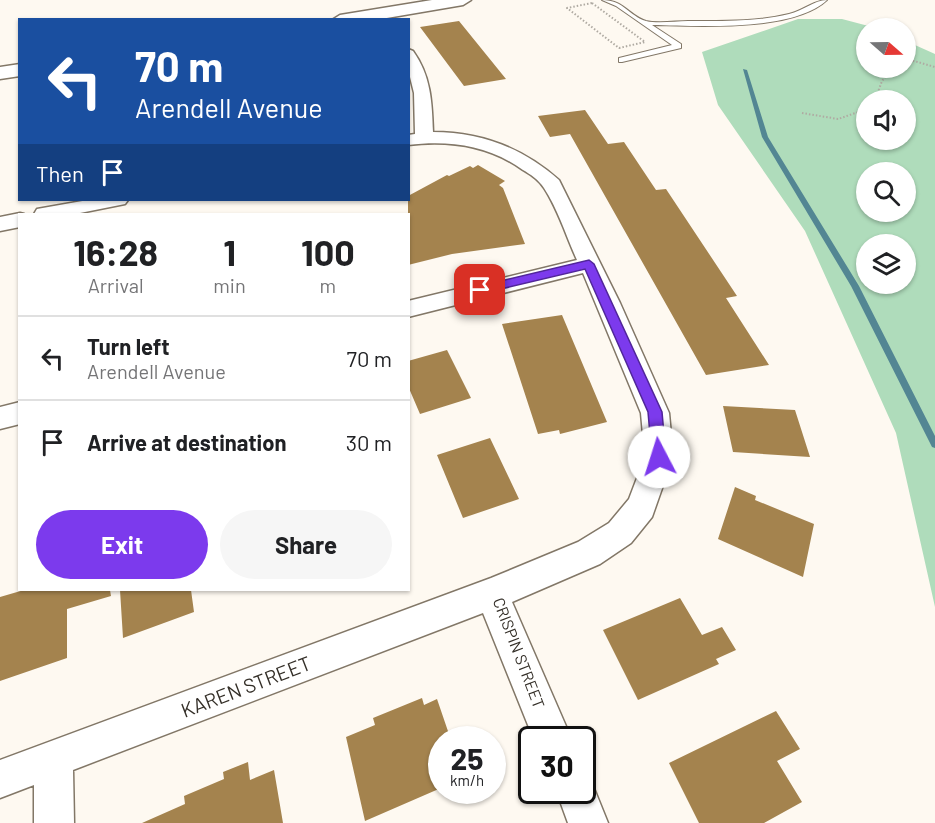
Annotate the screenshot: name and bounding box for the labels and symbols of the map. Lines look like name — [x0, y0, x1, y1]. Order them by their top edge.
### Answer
north arrow — [856, 18, 916, 78]
pin — [454, 264, 505, 315]
position arrow — [627, 425, 691, 489]
street label: CRISPIN STREET — [490, 595, 549, 711]
street label: KAREN STREET — [177, 650, 314, 722]
speed limit sign: 30 — [518, 726, 596, 804]

